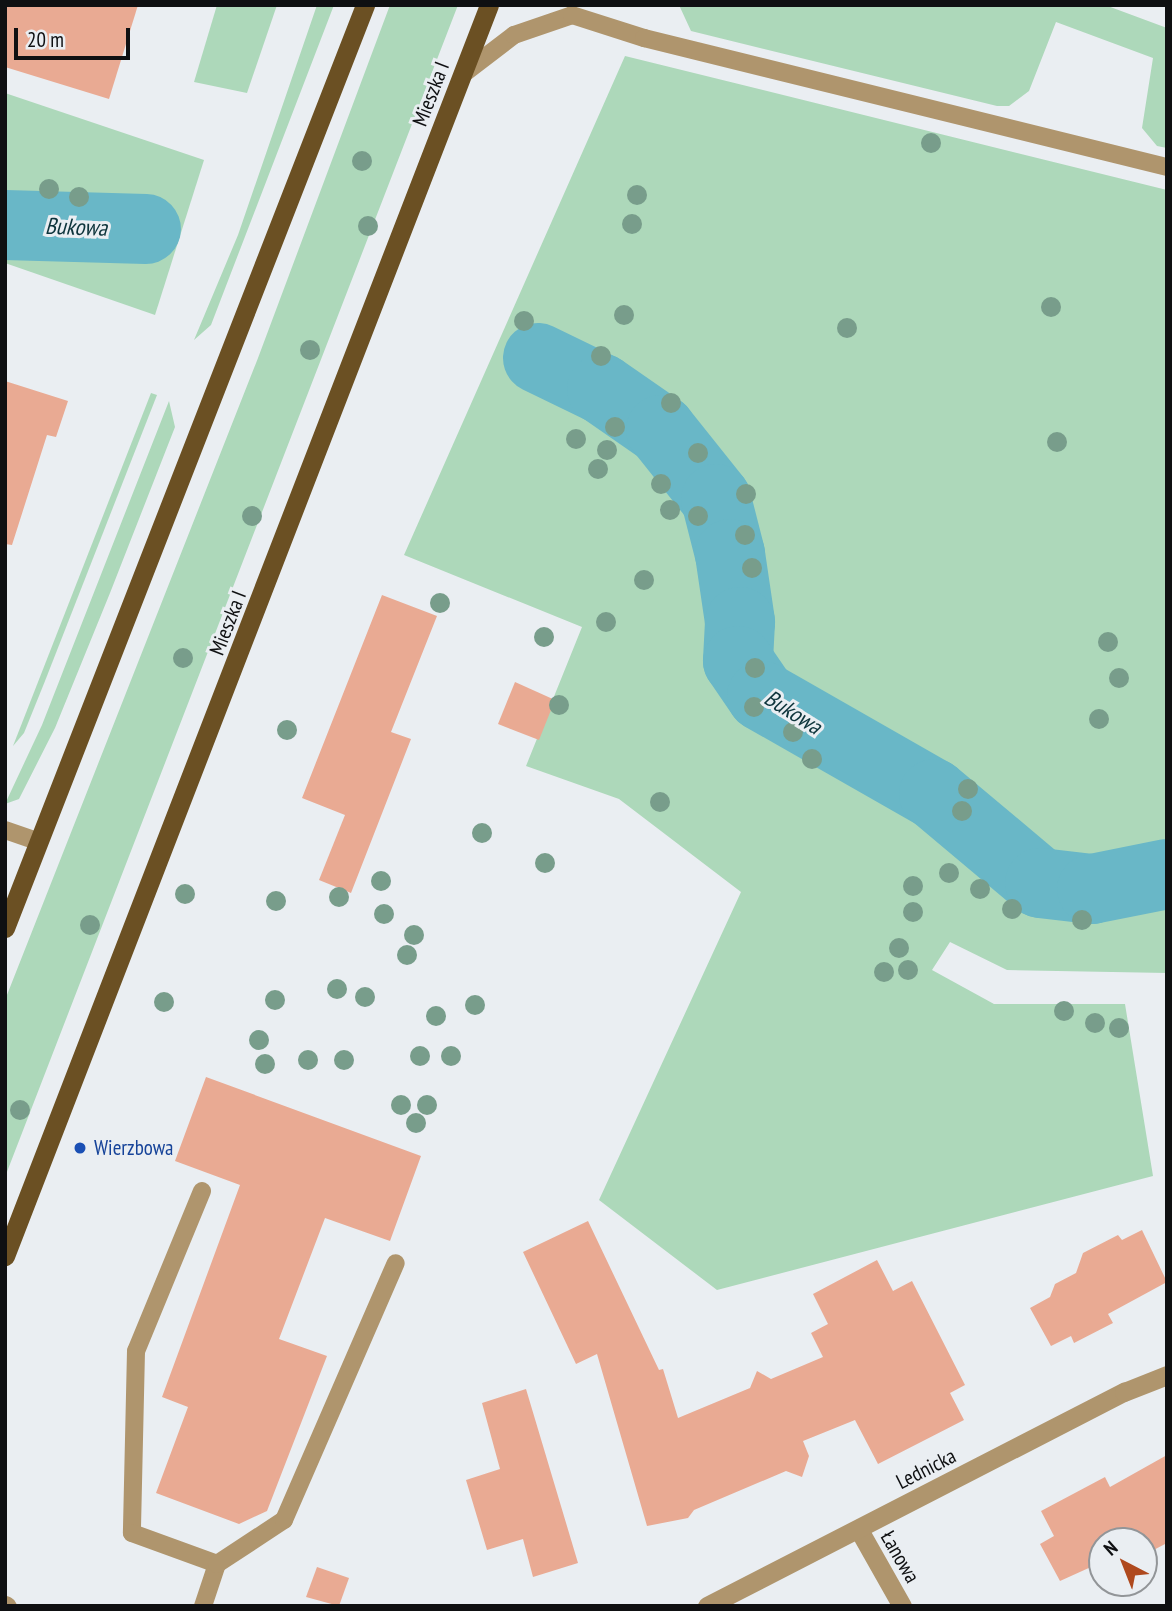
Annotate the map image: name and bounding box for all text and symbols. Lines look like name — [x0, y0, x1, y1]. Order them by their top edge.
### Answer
scale bar — [18, 14, 133, 58]
text: 20 m — [27, 26, 64, 53]
street label: Mieszka I — [407, 58, 455, 130]
water label: Bukowa — [45, 212, 107, 242]
street label: Mieszka I — [204, 587, 252, 659]
water label: Bukowa — [759, 684, 827, 740]
place label: Wierzbowa — [94, 1135, 173, 1161]
marker: Wierzbowa — [72, 1140, 88, 1156]
street label: Lednicka — [892, 1443, 960, 1495]
street label: Łanowa — [875, 1527, 925, 1587]
north arrow — [1088, 1527, 1158, 1597]
text: N — [1098, 1536, 1122, 1560]

